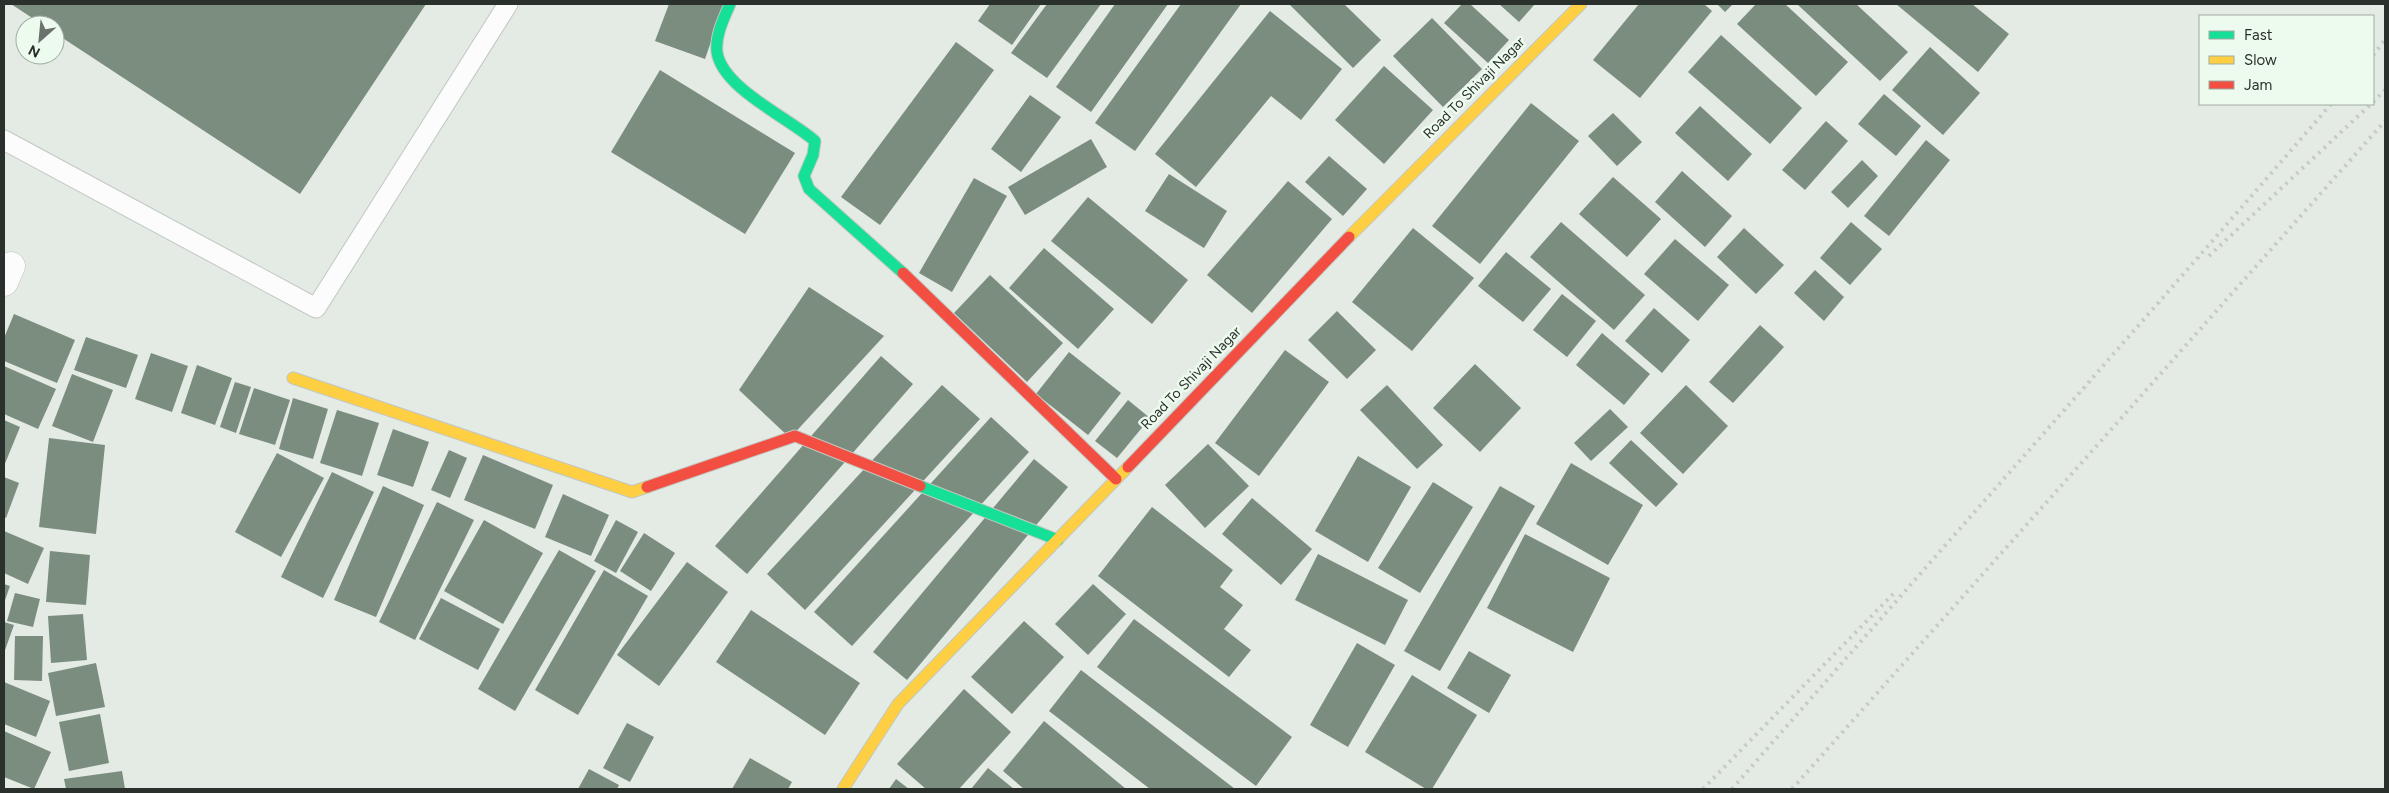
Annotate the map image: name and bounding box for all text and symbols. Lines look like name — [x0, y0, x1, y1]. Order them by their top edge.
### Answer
north arrow — [15, 15, 65, 65]
legend — [2199, 15, 2374, 105]
text: Fast — [2244, 26, 2273, 44]
street label: Road To Shivaji Nagar — [1420, 34, 1528, 142]
text: N — [26, 41, 43, 61]
text: Slow — [2244, 51, 2277, 69]
text: Jam — [2244, 76, 2272, 94]
street label: Road To Shivaji Nagar — [1137, 323, 1245, 433]

